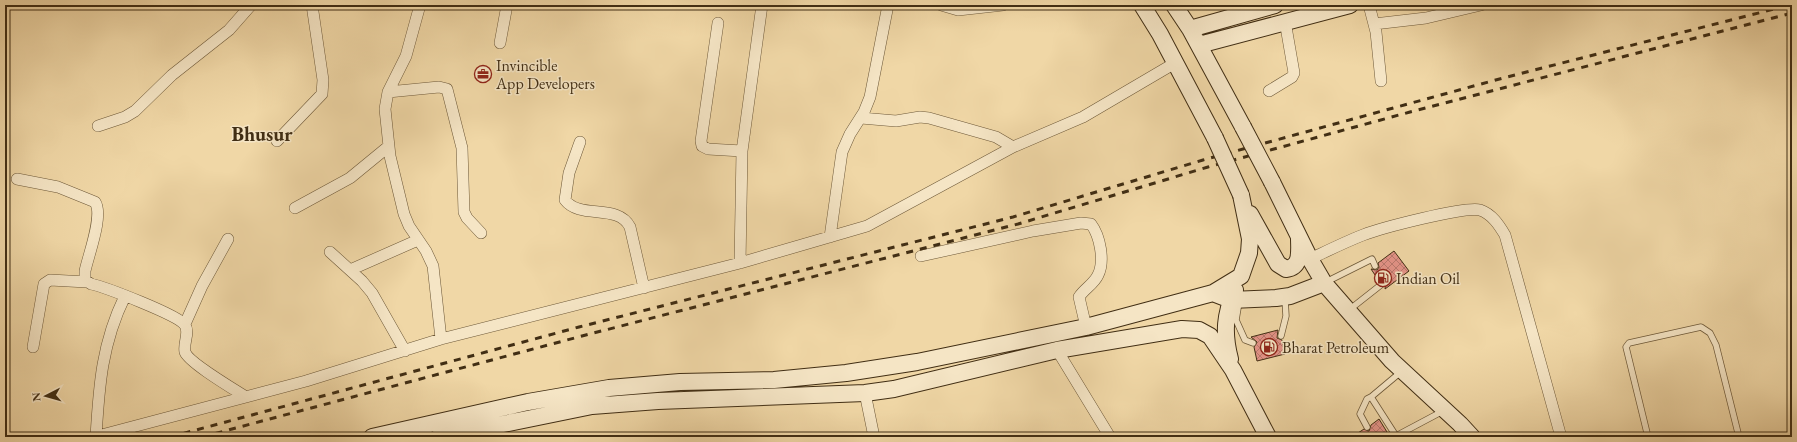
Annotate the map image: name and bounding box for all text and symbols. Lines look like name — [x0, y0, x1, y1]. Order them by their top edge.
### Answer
place label: Invincible App Developers — [495, 55, 595, 94]
office icon: Invincible App Developers — [473, 64, 493, 84]
district label: Bhusur — [231, 121, 293, 147]
fuel station icon: Indian Oil — [1373, 268, 1393, 288]
place label: Indian Oil — [1396, 268, 1460, 289]
fuel station icon: Bharat Petroleum — [1259, 337, 1279, 357]
place label: Bharat Petroleum — [1282, 337, 1390, 358]
north arrow — [26, 376, 66, 416]
text: N — [29, 392, 43, 402]

